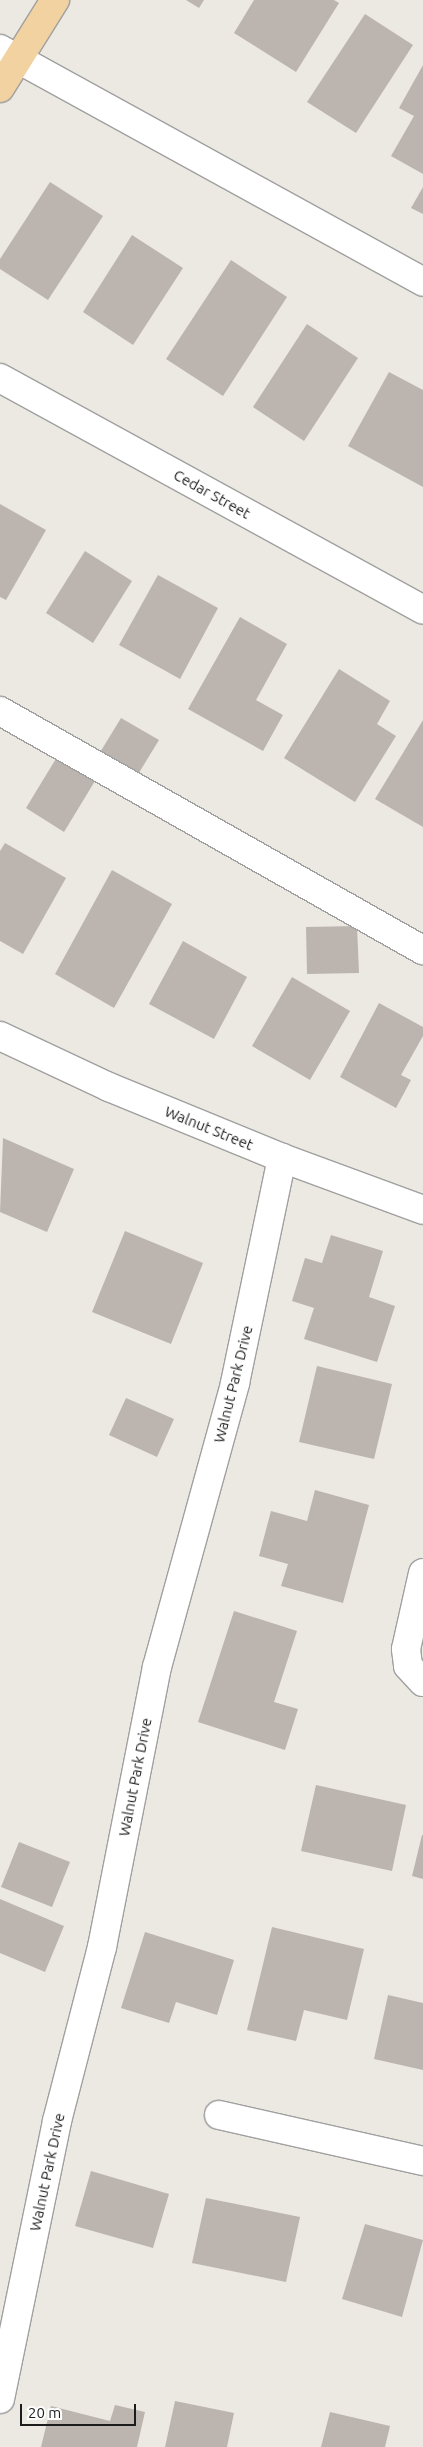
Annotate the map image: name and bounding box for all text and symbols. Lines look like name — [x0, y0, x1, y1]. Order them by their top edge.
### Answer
street label: Cedar Street — [170, 466, 254, 522]
street label: Walnut Street — [162, 1102, 256, 1154]
street label: Walnut Park Drive — [210, 1323, 256, 1445]
street label: Walnut Park Drive — [115, 1716, 155, 1838]
street label: Walnut Park Drive — [26, 2111, 68, 2233]
scale bar — [22, 2394, 139, 2426]
text: 20 m — [28, 2404, 61, 2421]

